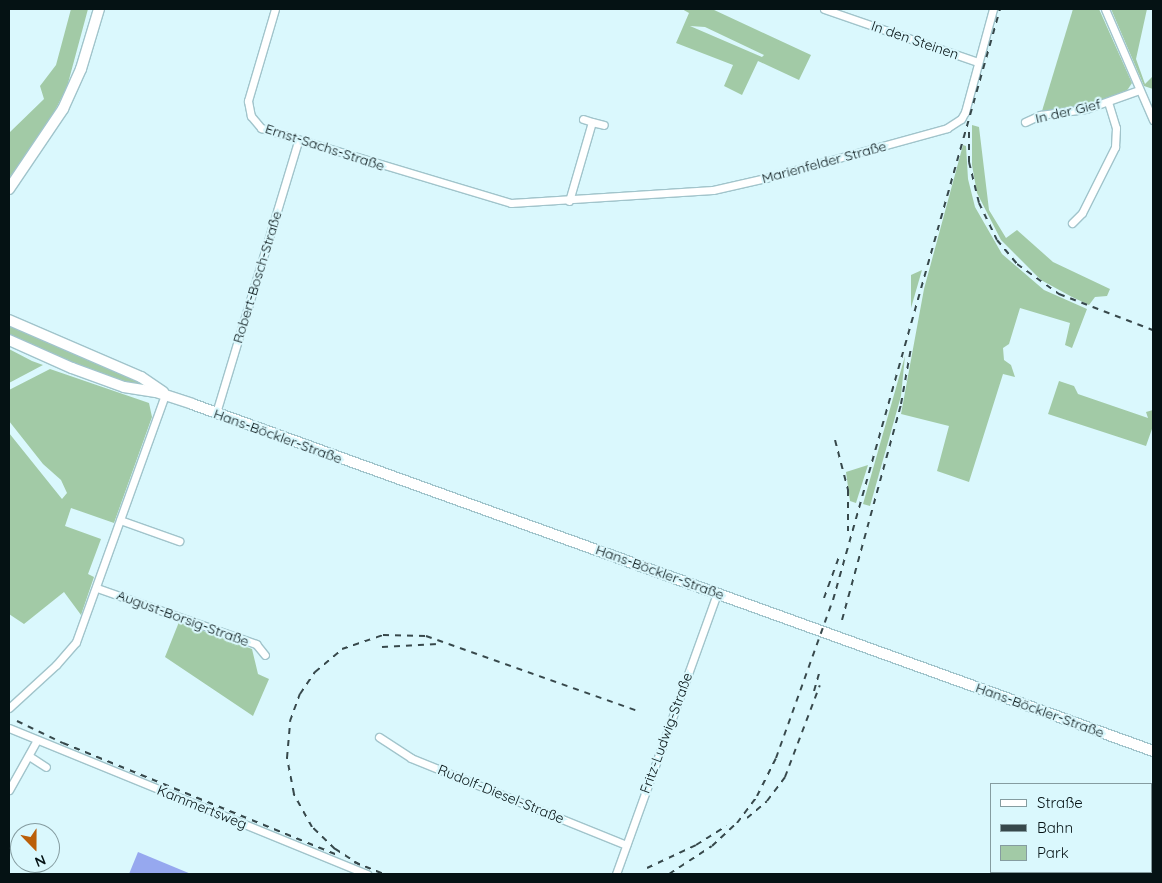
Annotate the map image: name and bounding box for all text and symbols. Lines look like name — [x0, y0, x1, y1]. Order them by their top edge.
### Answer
street label: In den Steinen — [869, 17, 961, 63]
street label: In der Gief — [1034, 95, 1102, 127]
street label: Ernst-Sachs-Straße — [263, 120, 387, 174]
street label: Marienfelder Straße — [760, 137, 888, 187]
street label: Robert-Bosch-Straße — [229, 209, 285, 345]
street label: Hans-Böckler-Straße — [211, 405, 345, 467]
street label: Hans-Böckler-Straße — [593, 541, 727, 603]
street label: August-Borsig-Straße — [115, 586, 251, 650]
street label: Fritz-Ludwig-Straße — [636, 670, 696, 796]
street label: Hans-Böckler-Straße — [973, 679, 1107, 741]
street label: Rudolf-Diesel-Straße — [435, 761, 567, 827]
street label: Kammertsweg — [155, 781, 249, 833]
legend — [990, 783, 1152, 873]
text: Straße — [1037, 793, 1083, 812]
text: Bahn — [1037, 818, 1073, 837]
north arrow — [10, 823, 60, 873]
text: Park — [1037, 843, 1069, 862]
text: N — [32, 851, 48, 871]

